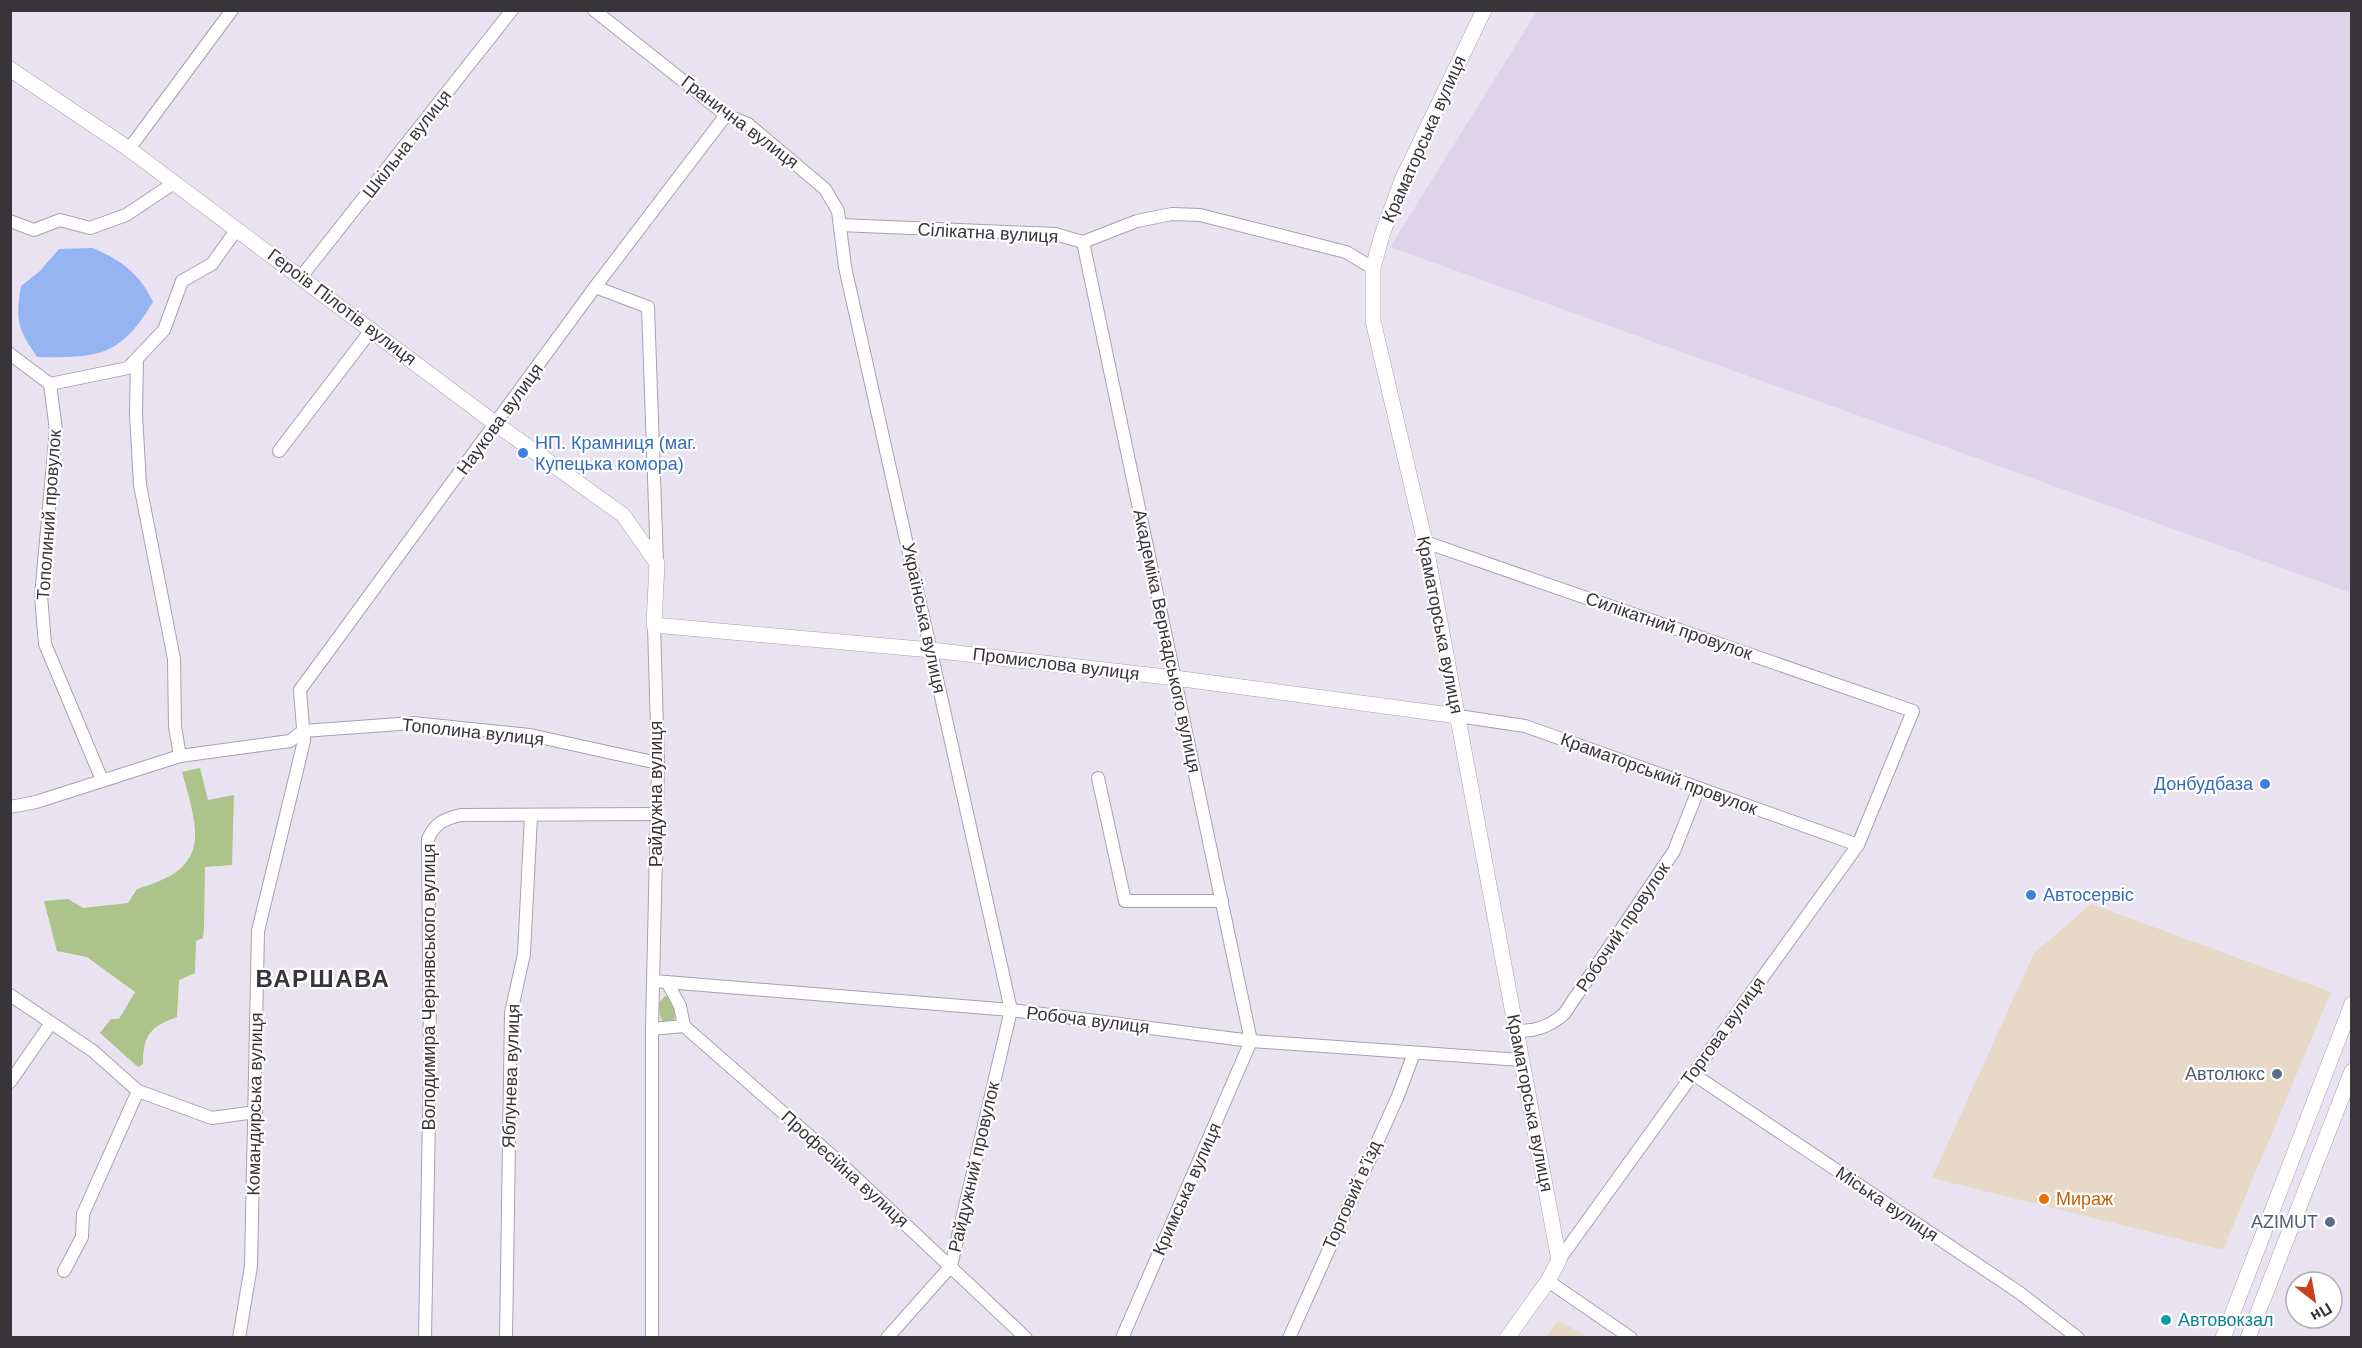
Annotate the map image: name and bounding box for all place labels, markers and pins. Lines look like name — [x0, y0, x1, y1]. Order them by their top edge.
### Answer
place label: НП. Крамниця (маг. Купецька комора) — [535, 433, 697, 474]
marker: НП. Крамниця (маг. Купецька комора) — [516, 446, 530, 460]
place label: Донбудбаза — [2154, 774, 2254, 794]
marker: Донбудбаза — [2258, 777, 2272, 791]
place label: Автосервіс — [2043, 885, 2134, 905]
marker: Автосервіс — [2024, 888, 2038, 902]
place label: Автолюкс — [2185, 1064, 2265, 1084]
marker: Автолюкс — [2270, 1067, 2284, 1081]
place label: Мираж — [2056, 1189, 2113, 1209]
marker: Мираж — [2037, 1192, 2051, 1206]
place label: AZIMUT — [2251, 1212, 2318, 1232]
marker: AZIMUT — [2323, 1215, 2337, 1229]
place label: Автовокзал — [2178, 1310, 2273, 1330]
marker: Автовокзал — [2159, 1313, 2173, 1327]

